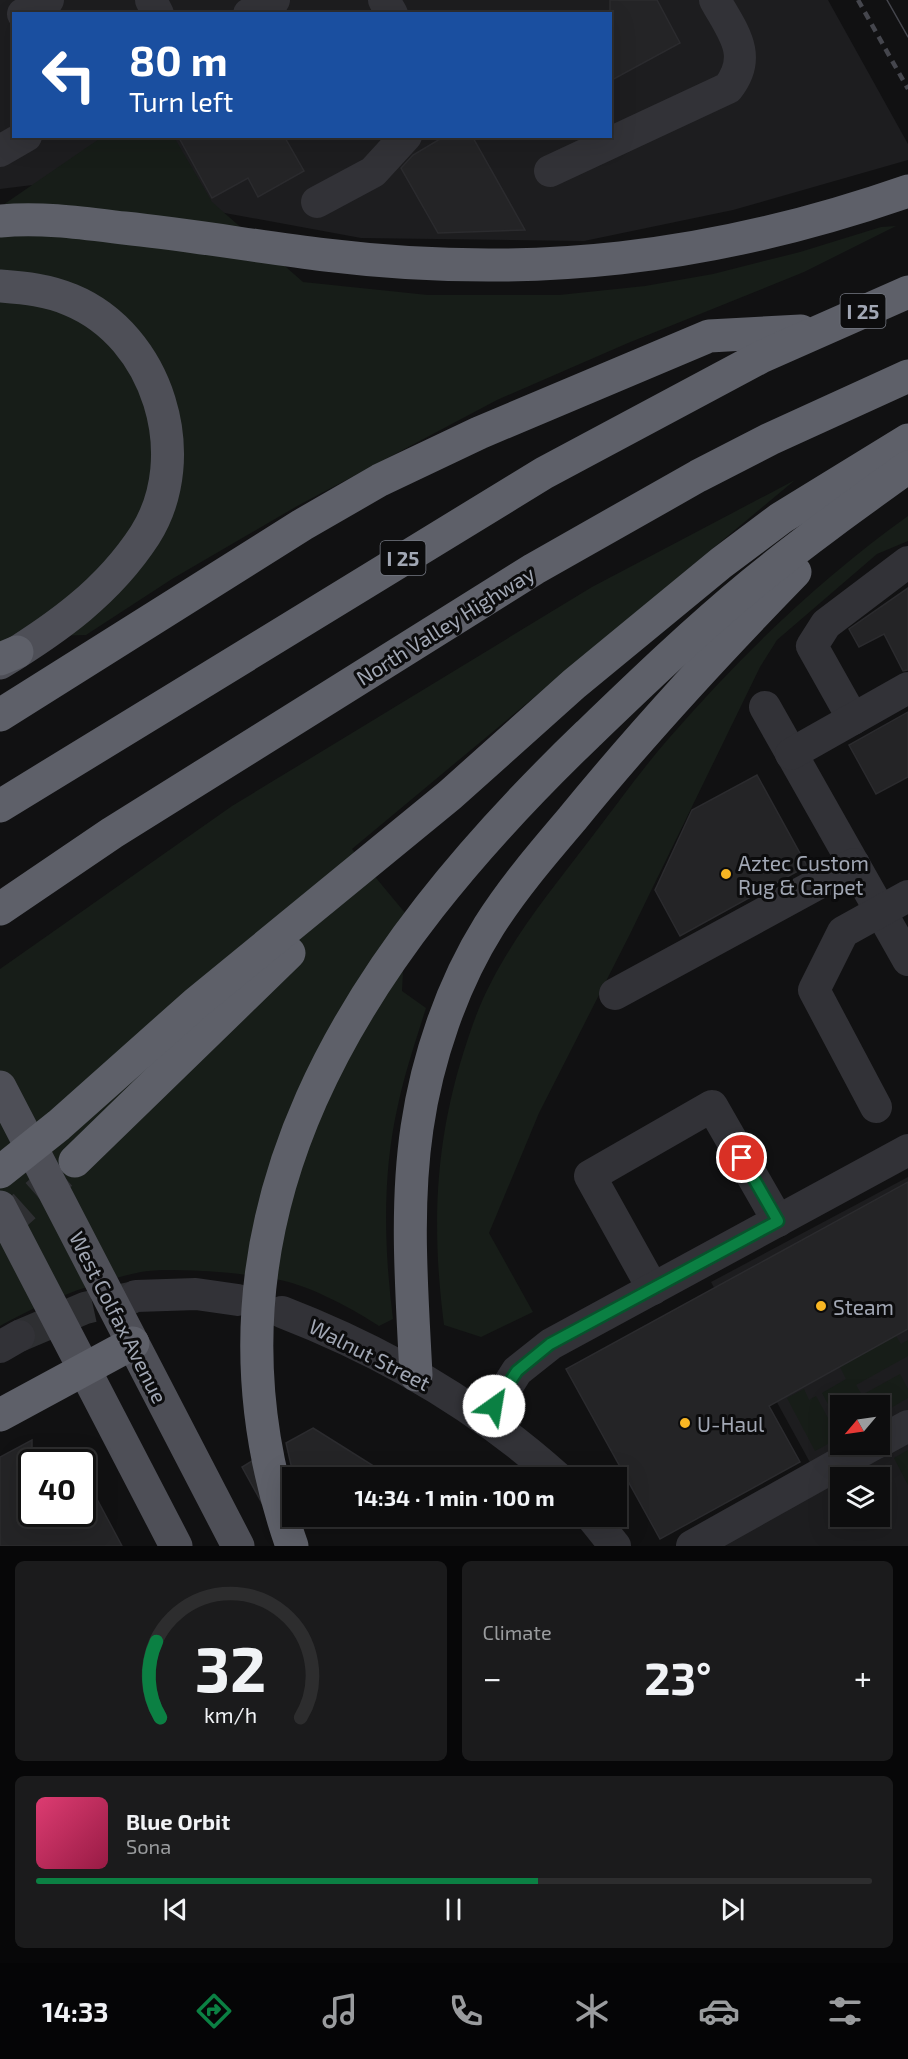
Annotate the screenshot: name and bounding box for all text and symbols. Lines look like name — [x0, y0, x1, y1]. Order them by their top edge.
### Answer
text: 80 m — [129, 34, 228, 84]
icon: left — [30, 36, 108, 114]
text: Turn left — [129, 85, 233, 117]
road number: I 25 — [840, 294, 886, 328]
road number: I 25 — [380, 541, 426, 575]
street label: North Valley Highway — [351, 560, 539, 690]
place label: Aztec Custom Rug & Carpet — [738, 850, 869, 899]
marker: Aztec Custom Rug & Carpet — [719, 867, 733, 881]
pin — [716, 1132, 767, 1183]
icon: arrive — [725, 1141, 758, 1174]
street label: West Colfax Avenue — [65, 1227, 173, 1407]
place label: Steam — [833, 1294, 894, 1319]
marker: Steam — [814, 1299, 828, 1313]
street label: Walnut Street — [305, 1313, 435, 1395]
position arrow — [462, 1374, 526, 1438]
north arrow — [830, 1395, 890, 1455]
map controls — [830, 1395, 890, 1527]
place label: U-Haul — [697, 1411, 765, 1436]
marker: U-Haul — [678, 1416, 692, 1430]
speed limit sign: 40 — [18, 1449, 96, 1527]
button: layers — [830, 1467, 890, 1527]
text: 14:34 · 1 min · 100 m — [354, 1484, 555, 1510]
text: Climate — [483, 1620, 552, 1644]
text: 32 — [195, 1630, 267, 1705]
text: 23° — [644, 1650, 711, 1704]
text: − — [483, 1657, 502, 1697]
text: + — [854, 1657, 872, 1697]
text: km/h — [204, 1702, 257, 1727]
text: Blue Orbit — [126, 1808, 230, 1834]
text: Sona — [126, 1834, 171, 1858]
icon: previous — [159, 1893, 192, 1926]
icon: pause — [437, 1893, 470, 1926]
icon: next — [716, 1893, 749, 1926]
icon: directions — [193, 1990, 235, 2032]
icon: music — [319, 1990, 361, 2032]
icon: phone — [445, 1990, 487, 2032]
icon: climate — [571, 1990, 613, 2032]
icon: car — [698, 1990, 740, 2032]
icon: filters — [824, 1990, 866, 2032]
text: 14:33 — [42, 1995, 109, 2027]

